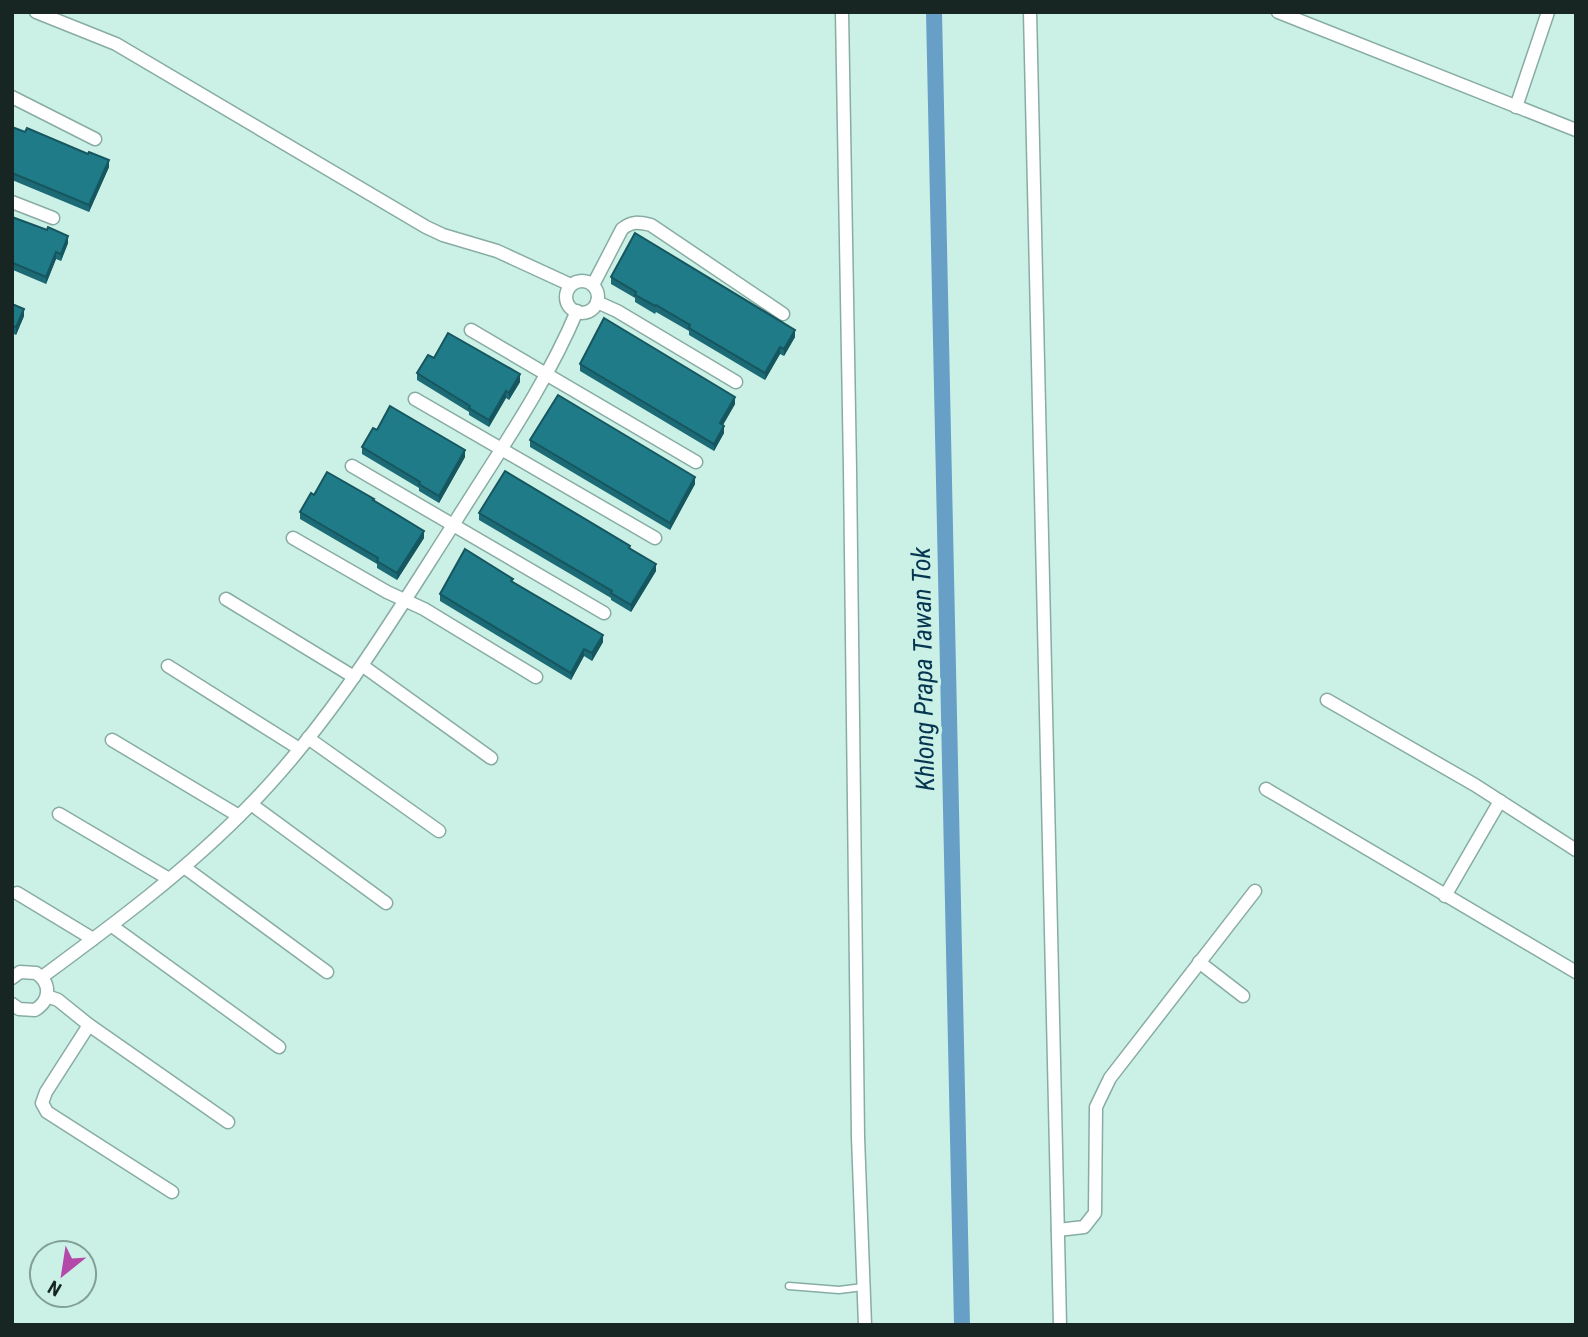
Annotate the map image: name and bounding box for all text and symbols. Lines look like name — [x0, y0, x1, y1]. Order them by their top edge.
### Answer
water label: Khlong Prapa Tawan Tok — [906, 546, 940, 791]
north arrow — [28, 1239, 98, 1309]
text: N — [44, 1275, 66, 1301]

